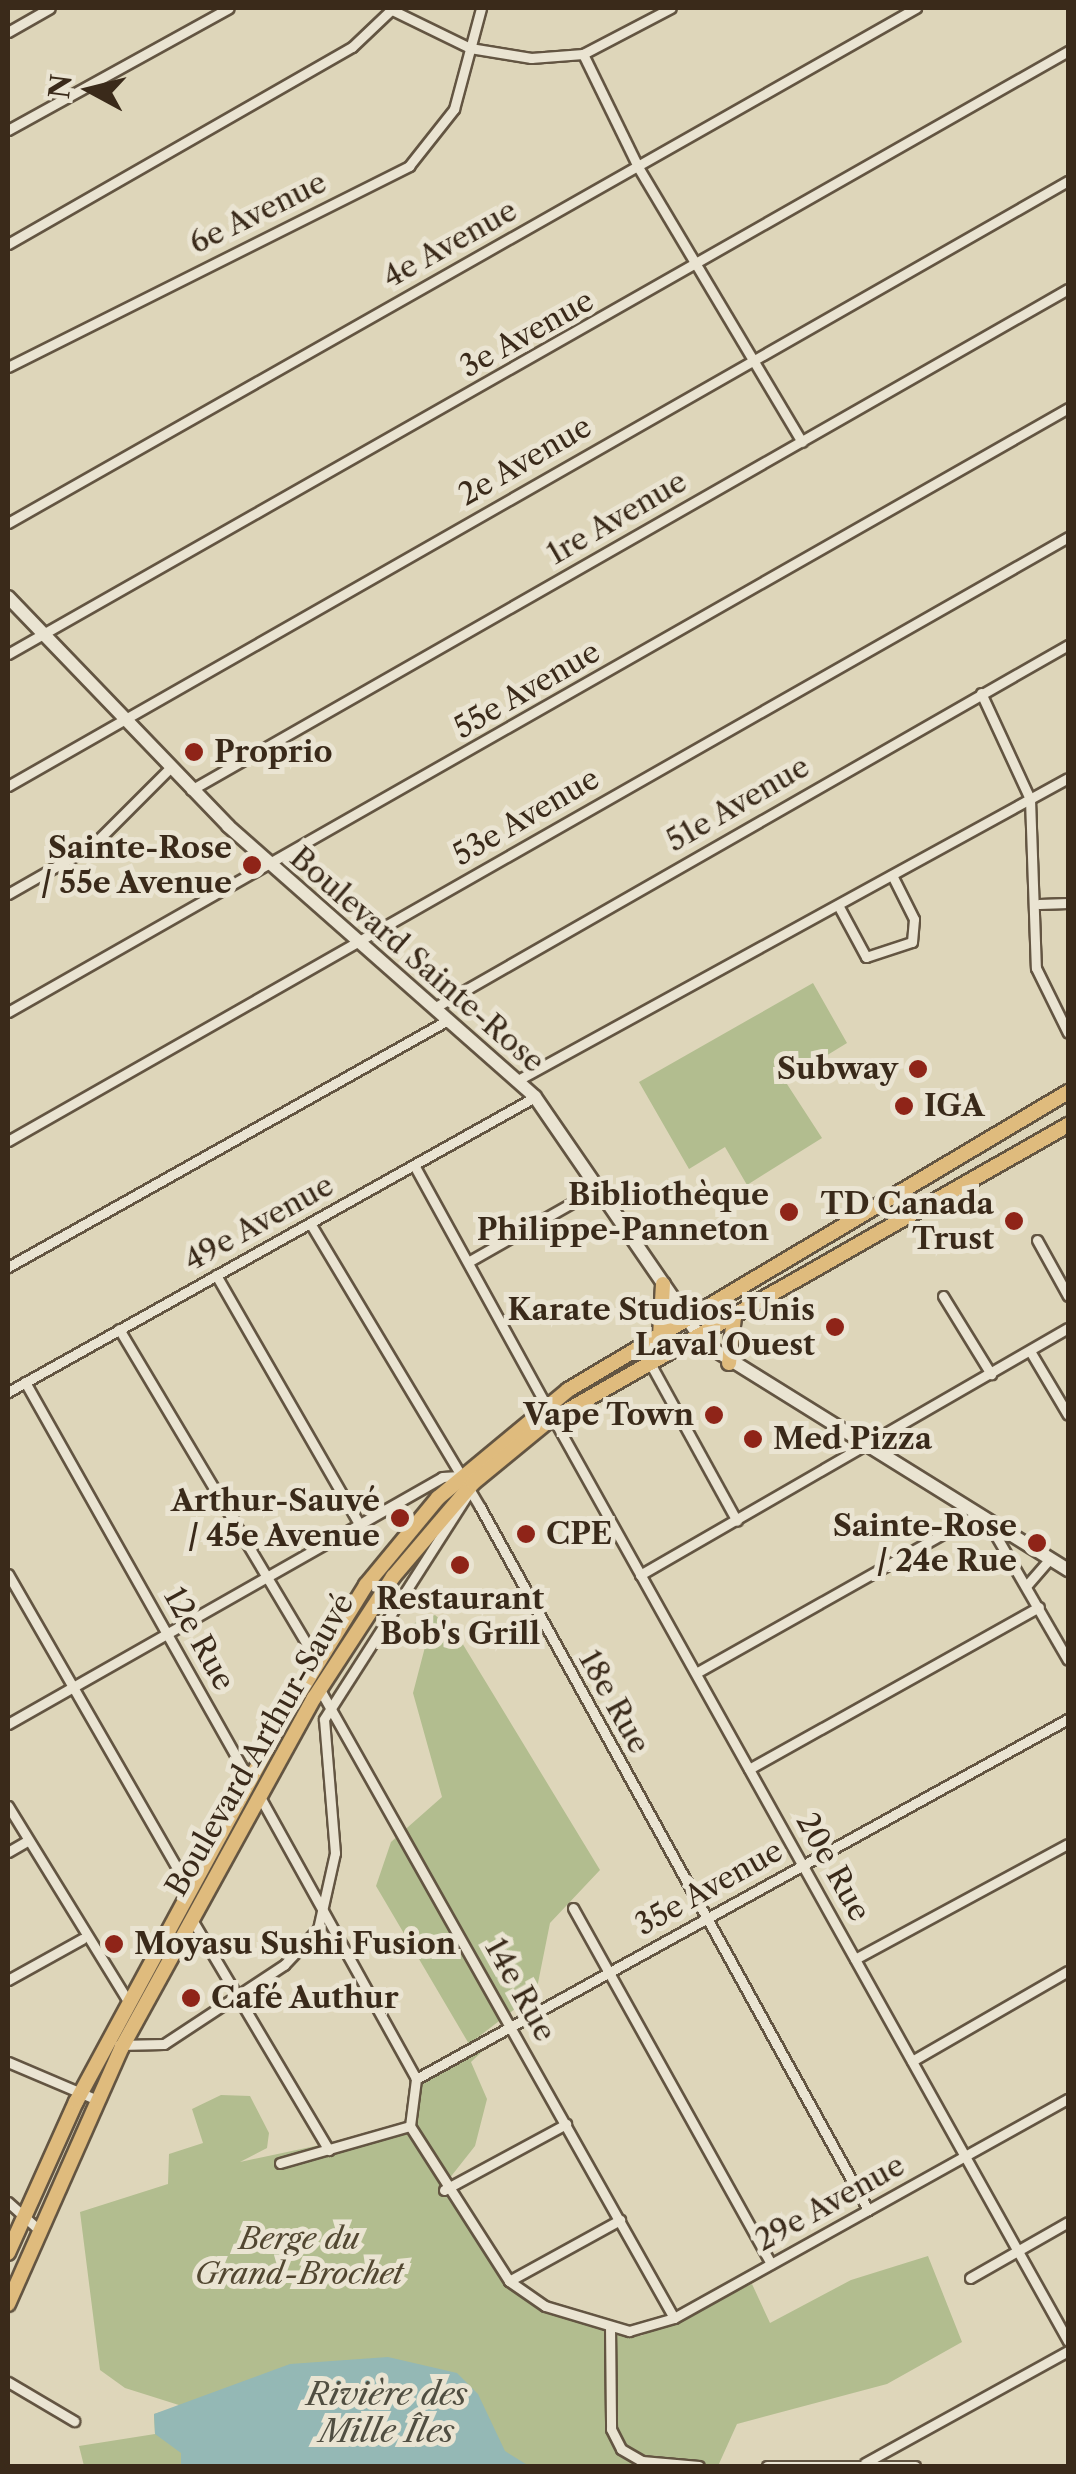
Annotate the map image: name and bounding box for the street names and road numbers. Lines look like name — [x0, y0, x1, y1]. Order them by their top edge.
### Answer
street label: 6e Avenue — [183, 164, 333, 262]
street label: 4e Avenue — [376, 192, 524, 296]
street label: 3e Avenue — [454, 282, 600, 386]
street label: 2e Avenue — [452, 408, 598, 514]
street label: 1re Avenue — [540, 463, 694, 573]
street label: 55e Avenue — [447, 633, 607, 747]
street label: 51e Avenue — [660, 748, 816, 860]
street label: 53e Avenue — [446, 760, 606, 874]
street label: Boulevard Sainte-Rose — [283, 840, 551, 1080]
street label: 49e Avenue — [178, 1167, 340, 1279]
street label: 12e Rue — [156, 1581, 242, 1697]
street label: Boulevard Arthur-Sauvé — [158, 1587, 362, 1903]
street label: 18e Rue — [571, 1644, 657, 1760]
street label: 20e Rue — [789, 1807, 877, 1927]
street label: 35e Avenue — [628, 1832, 790, 1944]
street label: 14e Rue — [477, 1932, 563, 2048]
street label: 29e Avenue — [749, 2147, 911, 2259]

